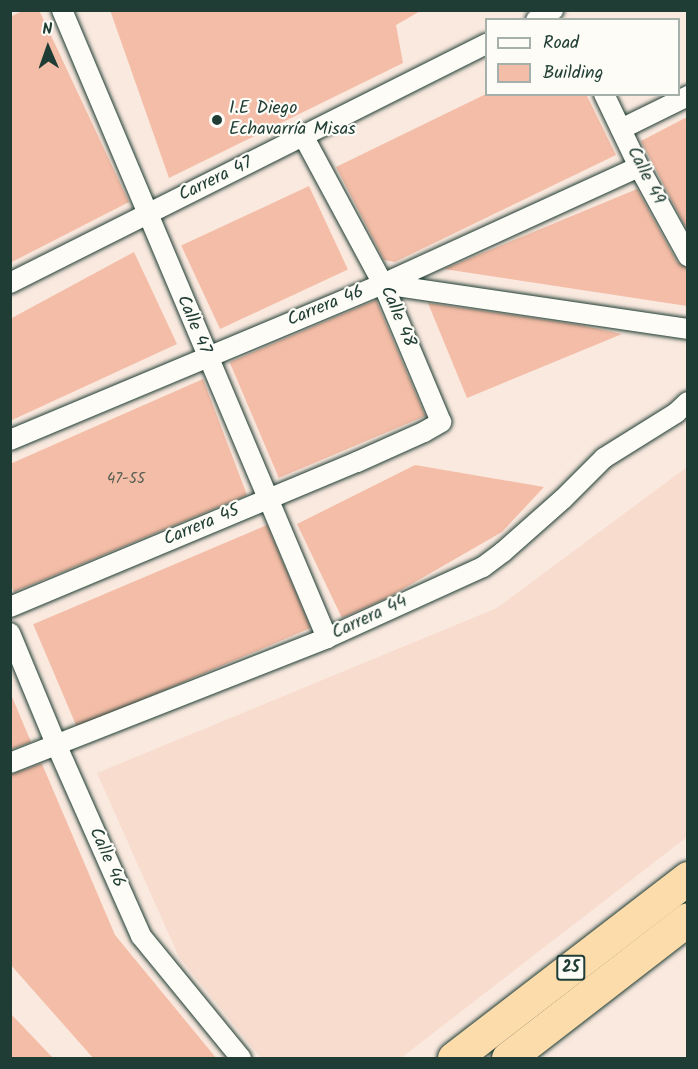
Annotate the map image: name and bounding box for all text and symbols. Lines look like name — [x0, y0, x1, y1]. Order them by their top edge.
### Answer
text: N — [42, 17, 53, 42]
north arrow — [18, 18, 78, 78]
legend — [485, 18, 680, 96]
text: Road — [543, 29, 579, 58]
text: Building — [543, 59, 603, 88]
place label: I.E Diego Echavarría Misas — [229, 99, 356, 142]
marker: I.E Diego Echavarría Misas — [210, 113, 224, 127]
street label: Calle 49 — [621, 143, 669, 209]
street label: Carrera 47 — [176, 153, 256, 207]
street label: Carrera 46 — [285, 282, 367, 332]
street label: Calle 48 — [375, 283, 419, 351]
street label: Calle 47 — [171, 292, 215, 358]
house number: 47-55 — [107, 471, 145, 489]
street label: Carrera 45 — [161, 500, 243, 552]
street label: Carrera 44 — [329, 591, 411, 645]
street label: Calle 46 — [83, 825, 129, 891]
road number: 25 — [556, 955, 586, 981]

